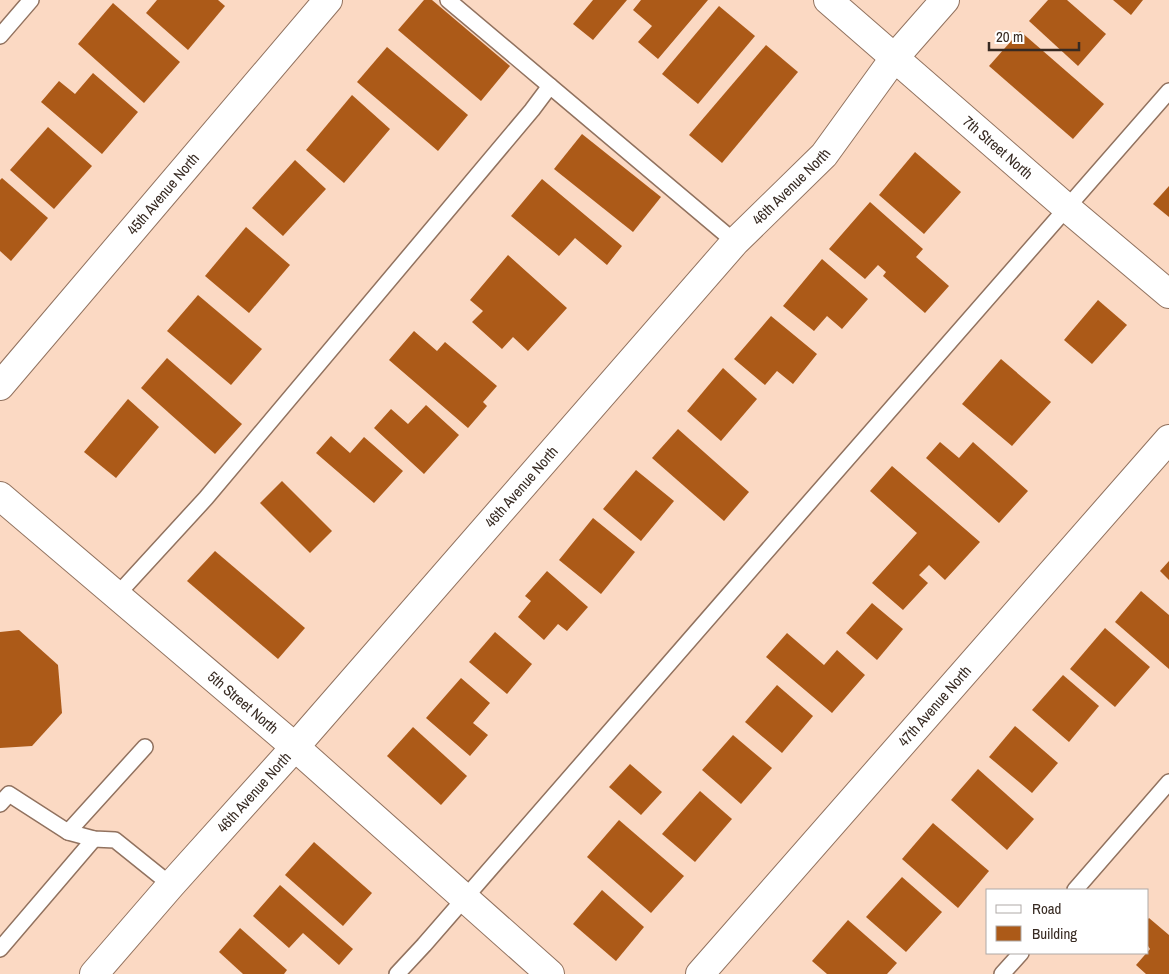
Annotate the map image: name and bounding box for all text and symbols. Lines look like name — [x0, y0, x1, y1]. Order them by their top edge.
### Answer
scale bar — [989, 20, 1079, 52]
text: 20 m — [996, 26, 1023, 47]
street label: 7th Street North — [958, 111, 1038, 184]
street label: 46th Avenue North — [747, 144, 835, 230]
street label: 45th Avenue North — [122, 148, 204, 239]
street label: 46th Avenue North — [480, 441, 562, 532]
street label: 47th Avenue North — [893, 661, 976, 751]
street label: 5th Street North — [203, 666, 283, 738]
street label: 46th Avenue North — [212, 747, 296, 837]
legend — [986, 889, 1149, 954]
text: Road — [1032, 898, 1061, 919]
text: Building — [1032, 923, 1077, 944]

